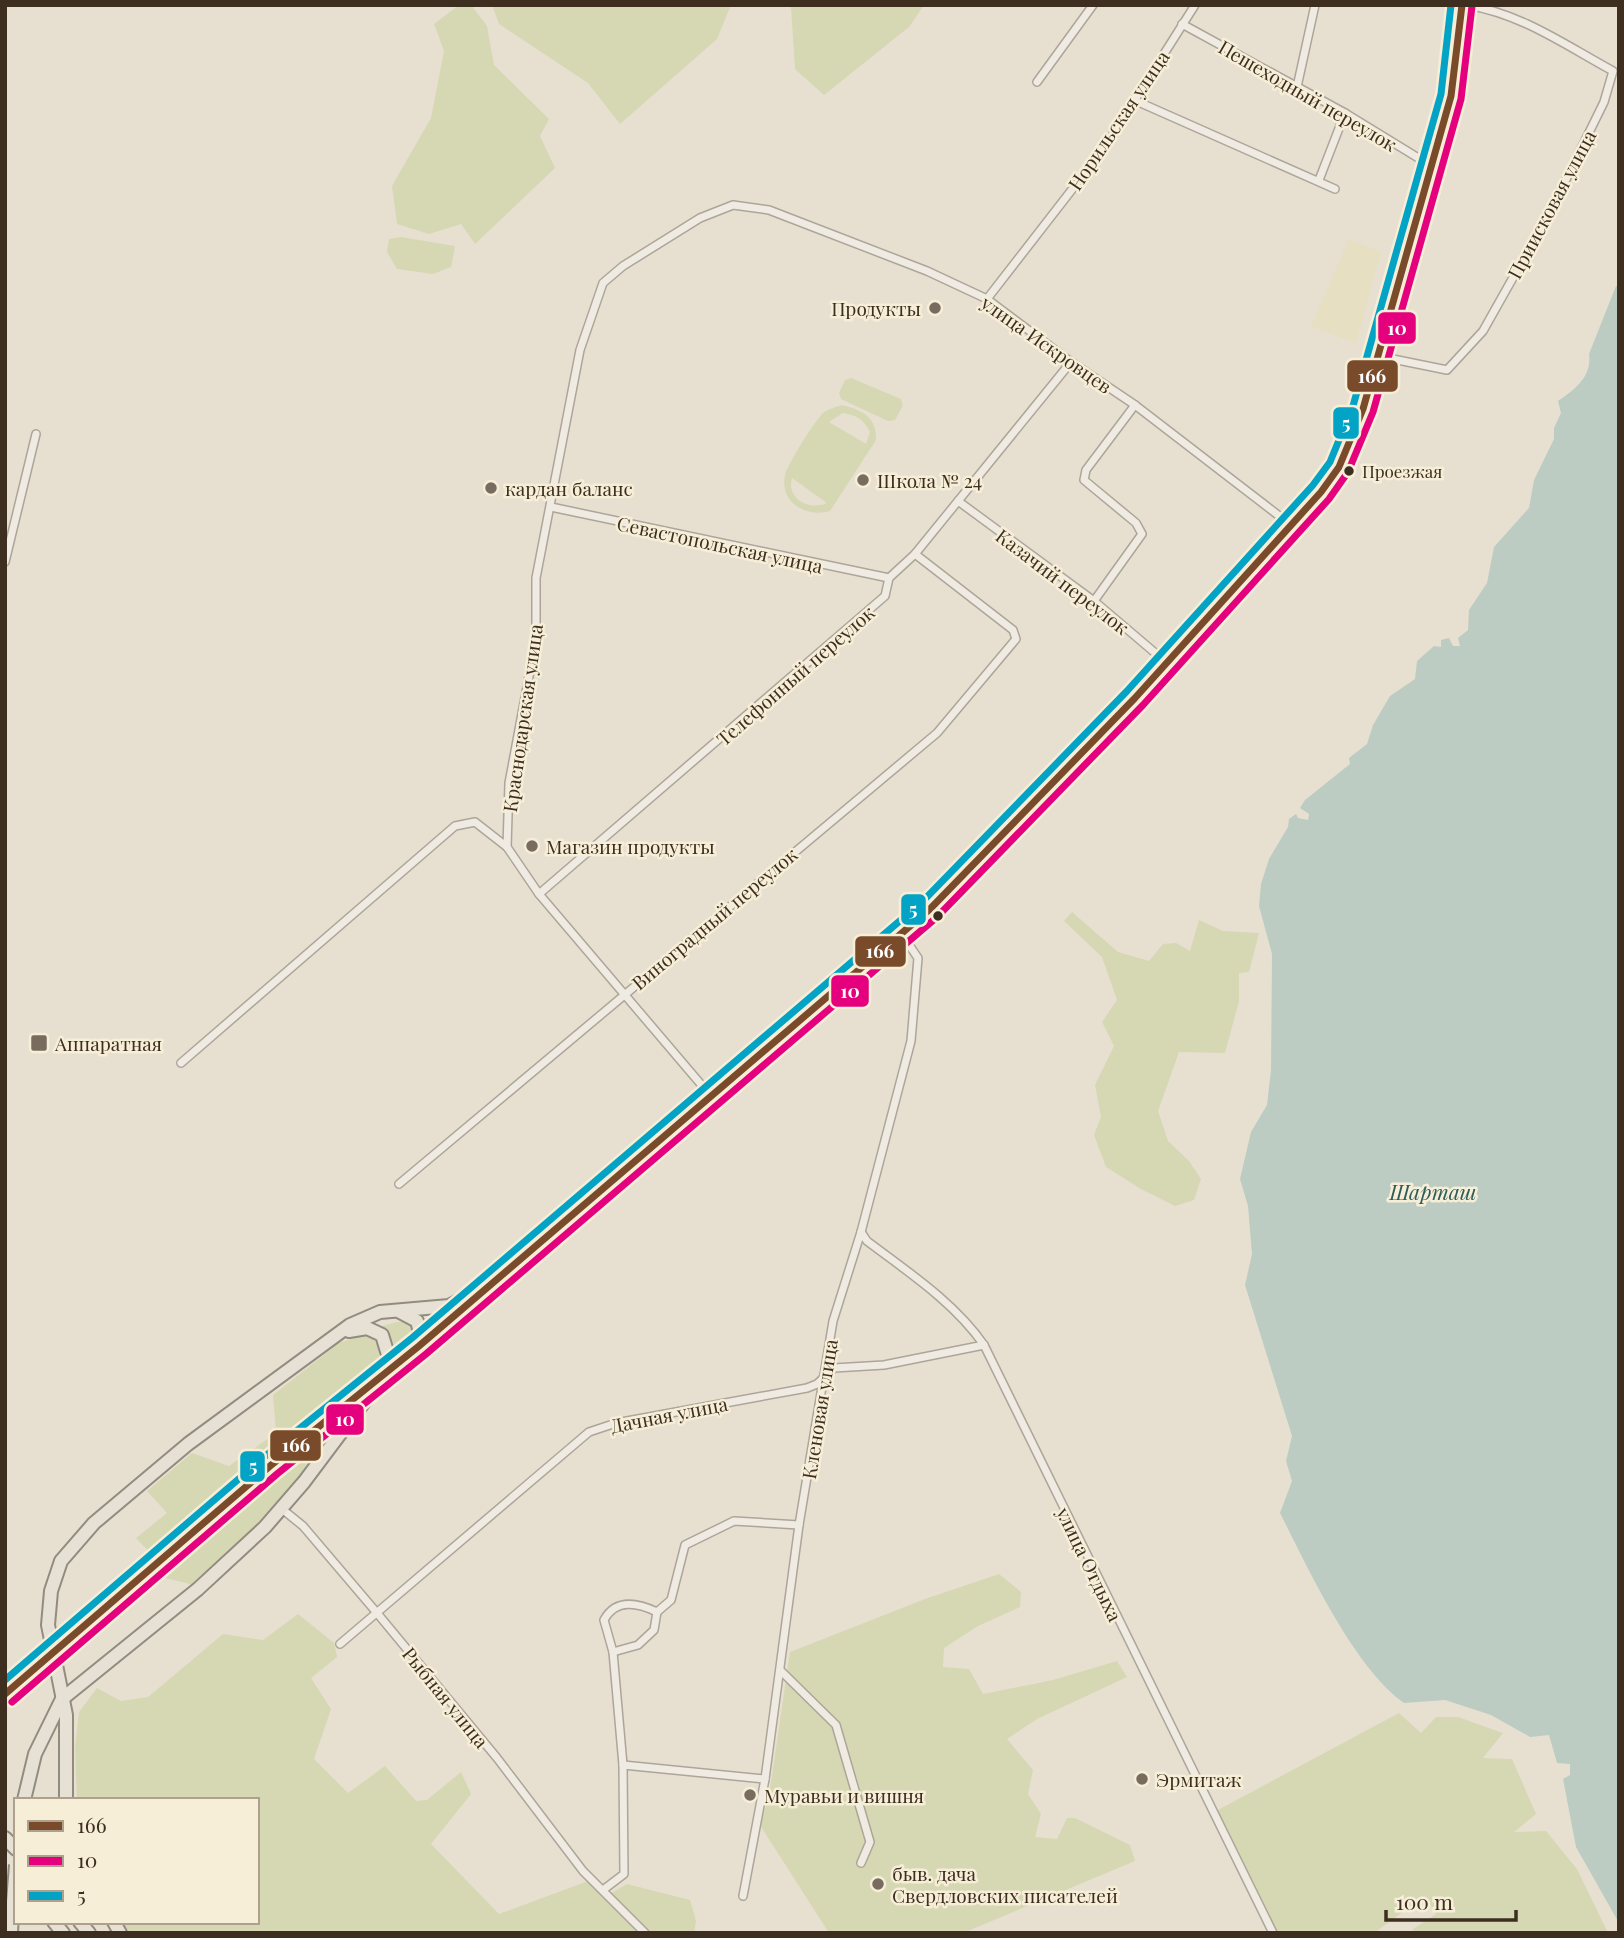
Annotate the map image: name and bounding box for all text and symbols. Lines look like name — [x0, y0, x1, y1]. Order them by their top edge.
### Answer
street label: Пешеходный переулок — [1214, 33, 1402, 157]
street label: Норильская улица — [1061, 44, 1175, 195]
street label: Приисковая улица — [1501, 124, 1602, 283]
street label: улица Искровцев — [976, 289, 1118, 399]
place label: Продукты — [831, 295, 921, 321]
marker: Продукты — [927, 300, 943, 316]
line badge: 10 — [1377, 311, 1417, 345]
text: 10 — [1387, 314, 1407, 340]
line badge: 166 — [1346, 359, 1399, 393]
text: 166 — [1358, 362, 1387, 388]
line badge: 5 — [1332, 406, 1360, 440]
text: 5 — [1342, 409, 1351, 435]
place label: Проезжая — [1362, 460, 1442, 482]
marker: Проезжая — [1342, 464, 1356, 478]
place label: Школа № 24 — [877, 467, 982, 493]
marker: Школа № 24 — [855, 472, 871, 488]
place label: кардан баланс — [505, 475, 633, 501]
marker: кардан баланс — [483, 480, 499, 496]
street label: Севастопольская улица — [615, 509, 826, 579]
street label: Казачий переулок — [991, 522, 1135, 640]
street label: Телефонный переулок — [710, 599, 880, 751]
street label: Краснодарская улица — [496, 622, 548, 814]
place label: Магазин продукты — [546, 833, 715, 859]
marker: Магазин продукты — [524, 838, 540, 854]
street label: Виноградный переулок — [626, 841, 802, 995]
line badge: 5 — [900, 893, 927, 926]
text: 5 — [909, 895, 918, 921]
unlabelled marker — [931, 909, 945, 923]
line badge: 166 — [854, 935, 907, 968]
text: 166 — [866, 937, 895, 963]
line badge: 10 — [830, 974, 870, 1008]
text: 10 — [840, 977, 860, 1003]
place label: Аппаратная — [54, 1030, 162, 1056]
marker: Аппаратная — [29, 1033, 49, 1053]
water label: Шарташ — [1388, 1177, 1477, 1205]
street label: Кленовая улица — [795, 1337, 843, 1481]
street label: Дачная улица — [608, 1390, 730, 1438]
line badge: 10 — [325, 1403, 365, 1436]
text: 10 — [335, 1405, 355, 1431]
line badge: 166 — [269, 1429, 322, 1462]
text: 166 — [282, 1431, 311, 1457]
line badge: 5 — [239, 1450, 266, 1483]
text: 5 — [249, 1452, 258, 1478]
street label: улица Отдыха — [1051, 1502, 1129, 1626]
street label: Рыбная улица — [397, 1641, 495, 1754]
place label: Эрмитаж — [1156, 1766, 1242, 1792]
marker: Эрмитаж — [1134, 1771, 1150, 1787]
place label: Муравьи и вишня — [764, 1782, 924, 1808]
marker: Муравьи и вишня — [742, 1787, 758, 1803]
legend — [14, 1798, 259, 1924]
text: 166 — [77, 1810, 107, 1838]
text: 10 — [77, 1845, 97, 1873]
place label: быв. дача Свердловских писателей — [892, 1860, 1118, 1908]
marker: быв. дача Свердловских писателей — [870, 1876, 886, 1892]
scale bar — [1386, 1878, 1516, 1922]
text: 5 — [77, 1880, 86, 1908]
text: 100 m — [1396, 1887, 1453, 1915]

